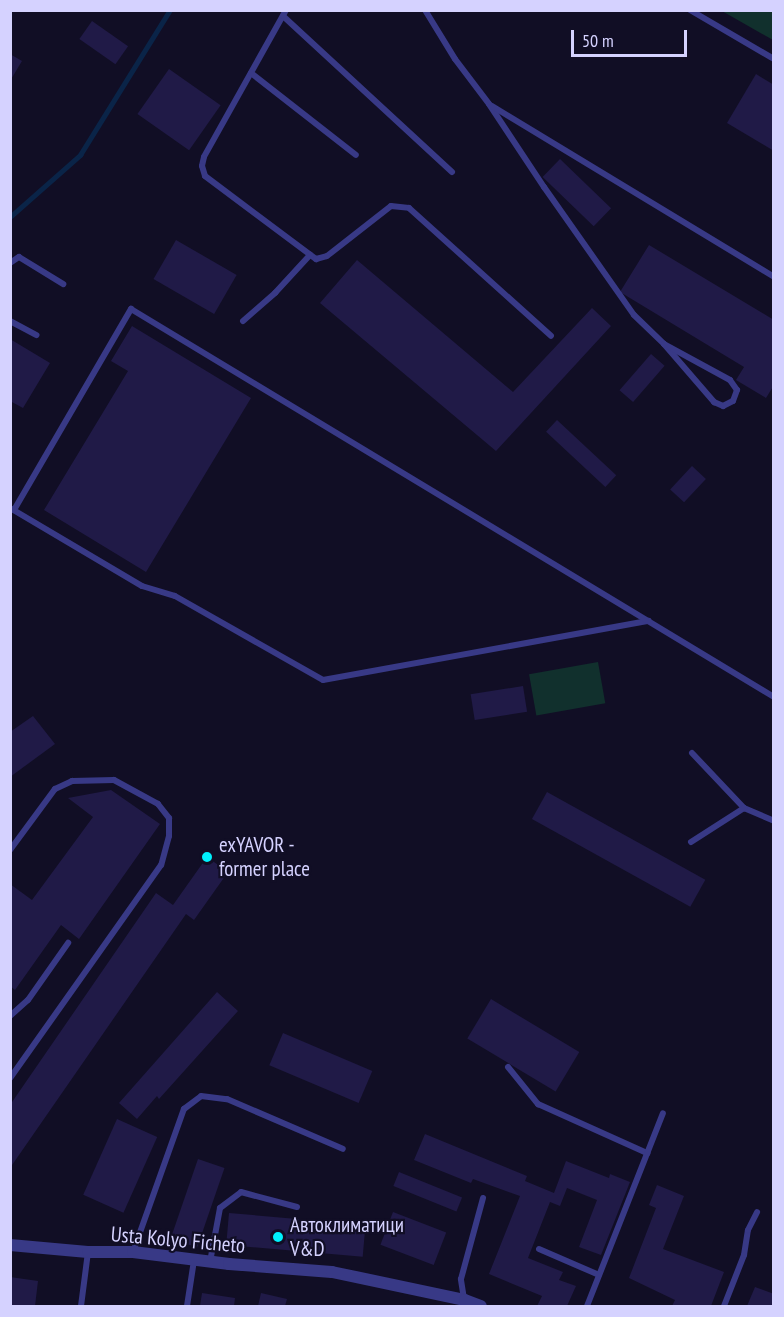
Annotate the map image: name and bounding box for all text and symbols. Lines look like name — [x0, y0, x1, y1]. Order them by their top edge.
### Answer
scale bar — [574, 18, 690, 56]
text: 50 m — [582, 29, 614, 52]
place label: exYAVOR - former place — [219, 832, 310, 882]
marker: exYAVOR - former place — [200, 850, 214, 864]
place label: Автоклиматици V&D — [290, 1212, 404, 1262]
street label: Usta Kolyo Ficheto — [110, 1222, 246, 1258]
marker: Автоклиматици V&D — [271, 1230, 285, 1244]

